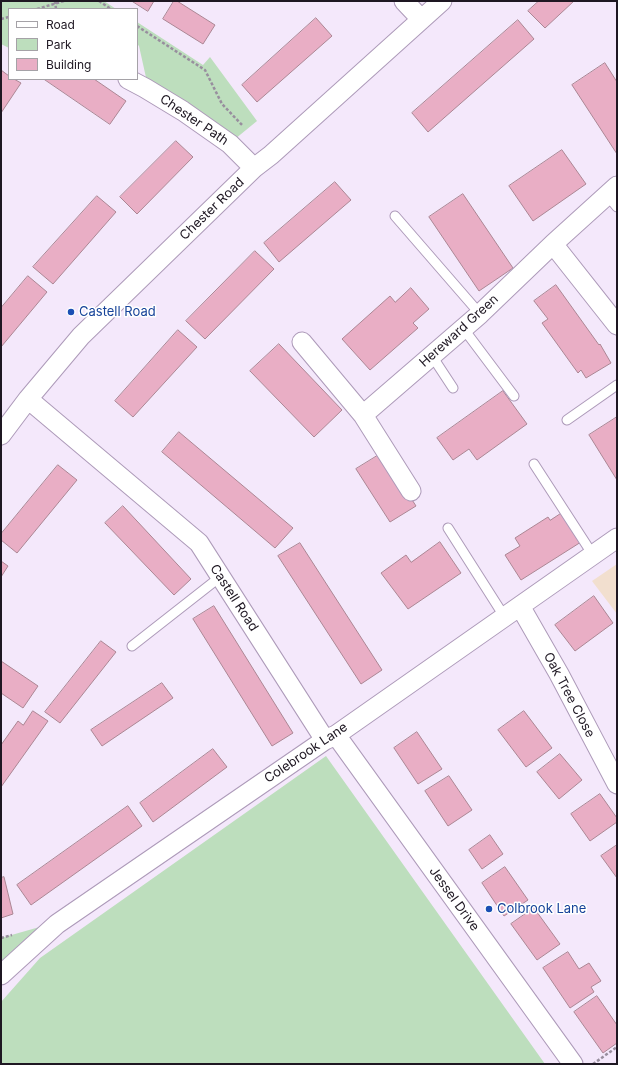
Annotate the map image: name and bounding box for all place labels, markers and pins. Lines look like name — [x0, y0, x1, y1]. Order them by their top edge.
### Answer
place label: Castell Road — [79, 304, 156, 320]
marker: Castell Road — [66, 307, 76, 317]
place label: Colbrook Lane — [497, 901, 586, 917]
marker: Colbrook Lane — [484, 904, 494, 914]

